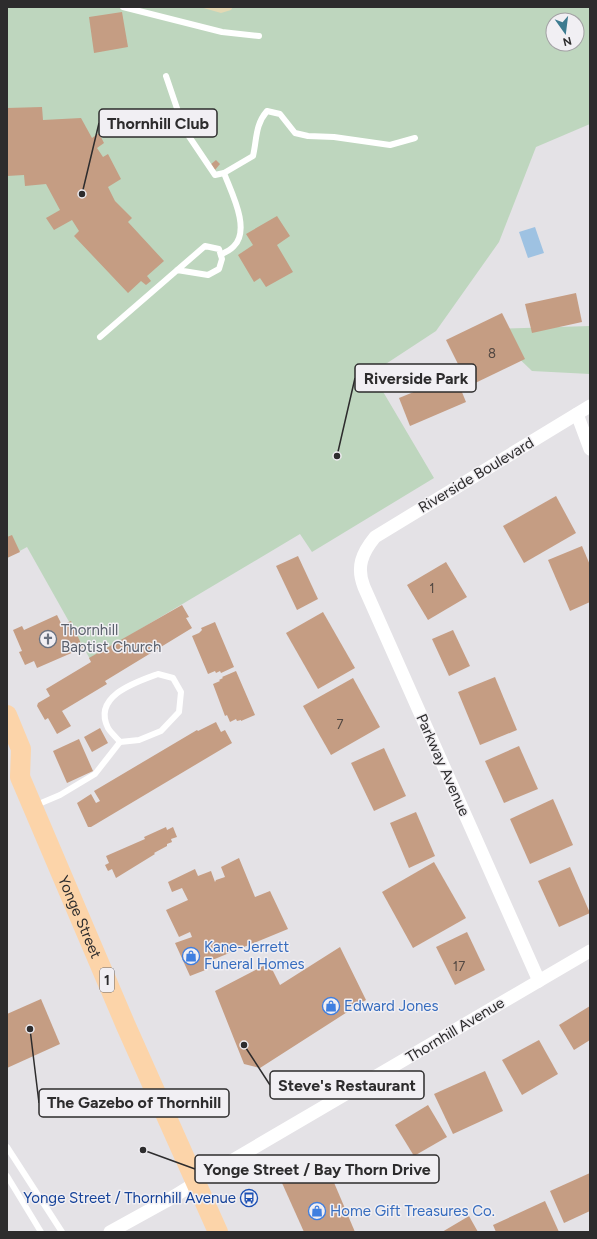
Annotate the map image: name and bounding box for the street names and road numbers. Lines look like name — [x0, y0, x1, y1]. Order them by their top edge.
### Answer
street label: Riverside Boulevard — [415, 433, 537, 517]
street label: Parkway Avenue — [412, 711, 474, 819]
street label: Yonge Street — [54, 873, 105, 961]
road number: 1 — [100, 968, 114, 992]
street label: Thornhill Avenue — [403, 994, 507, 1066]

